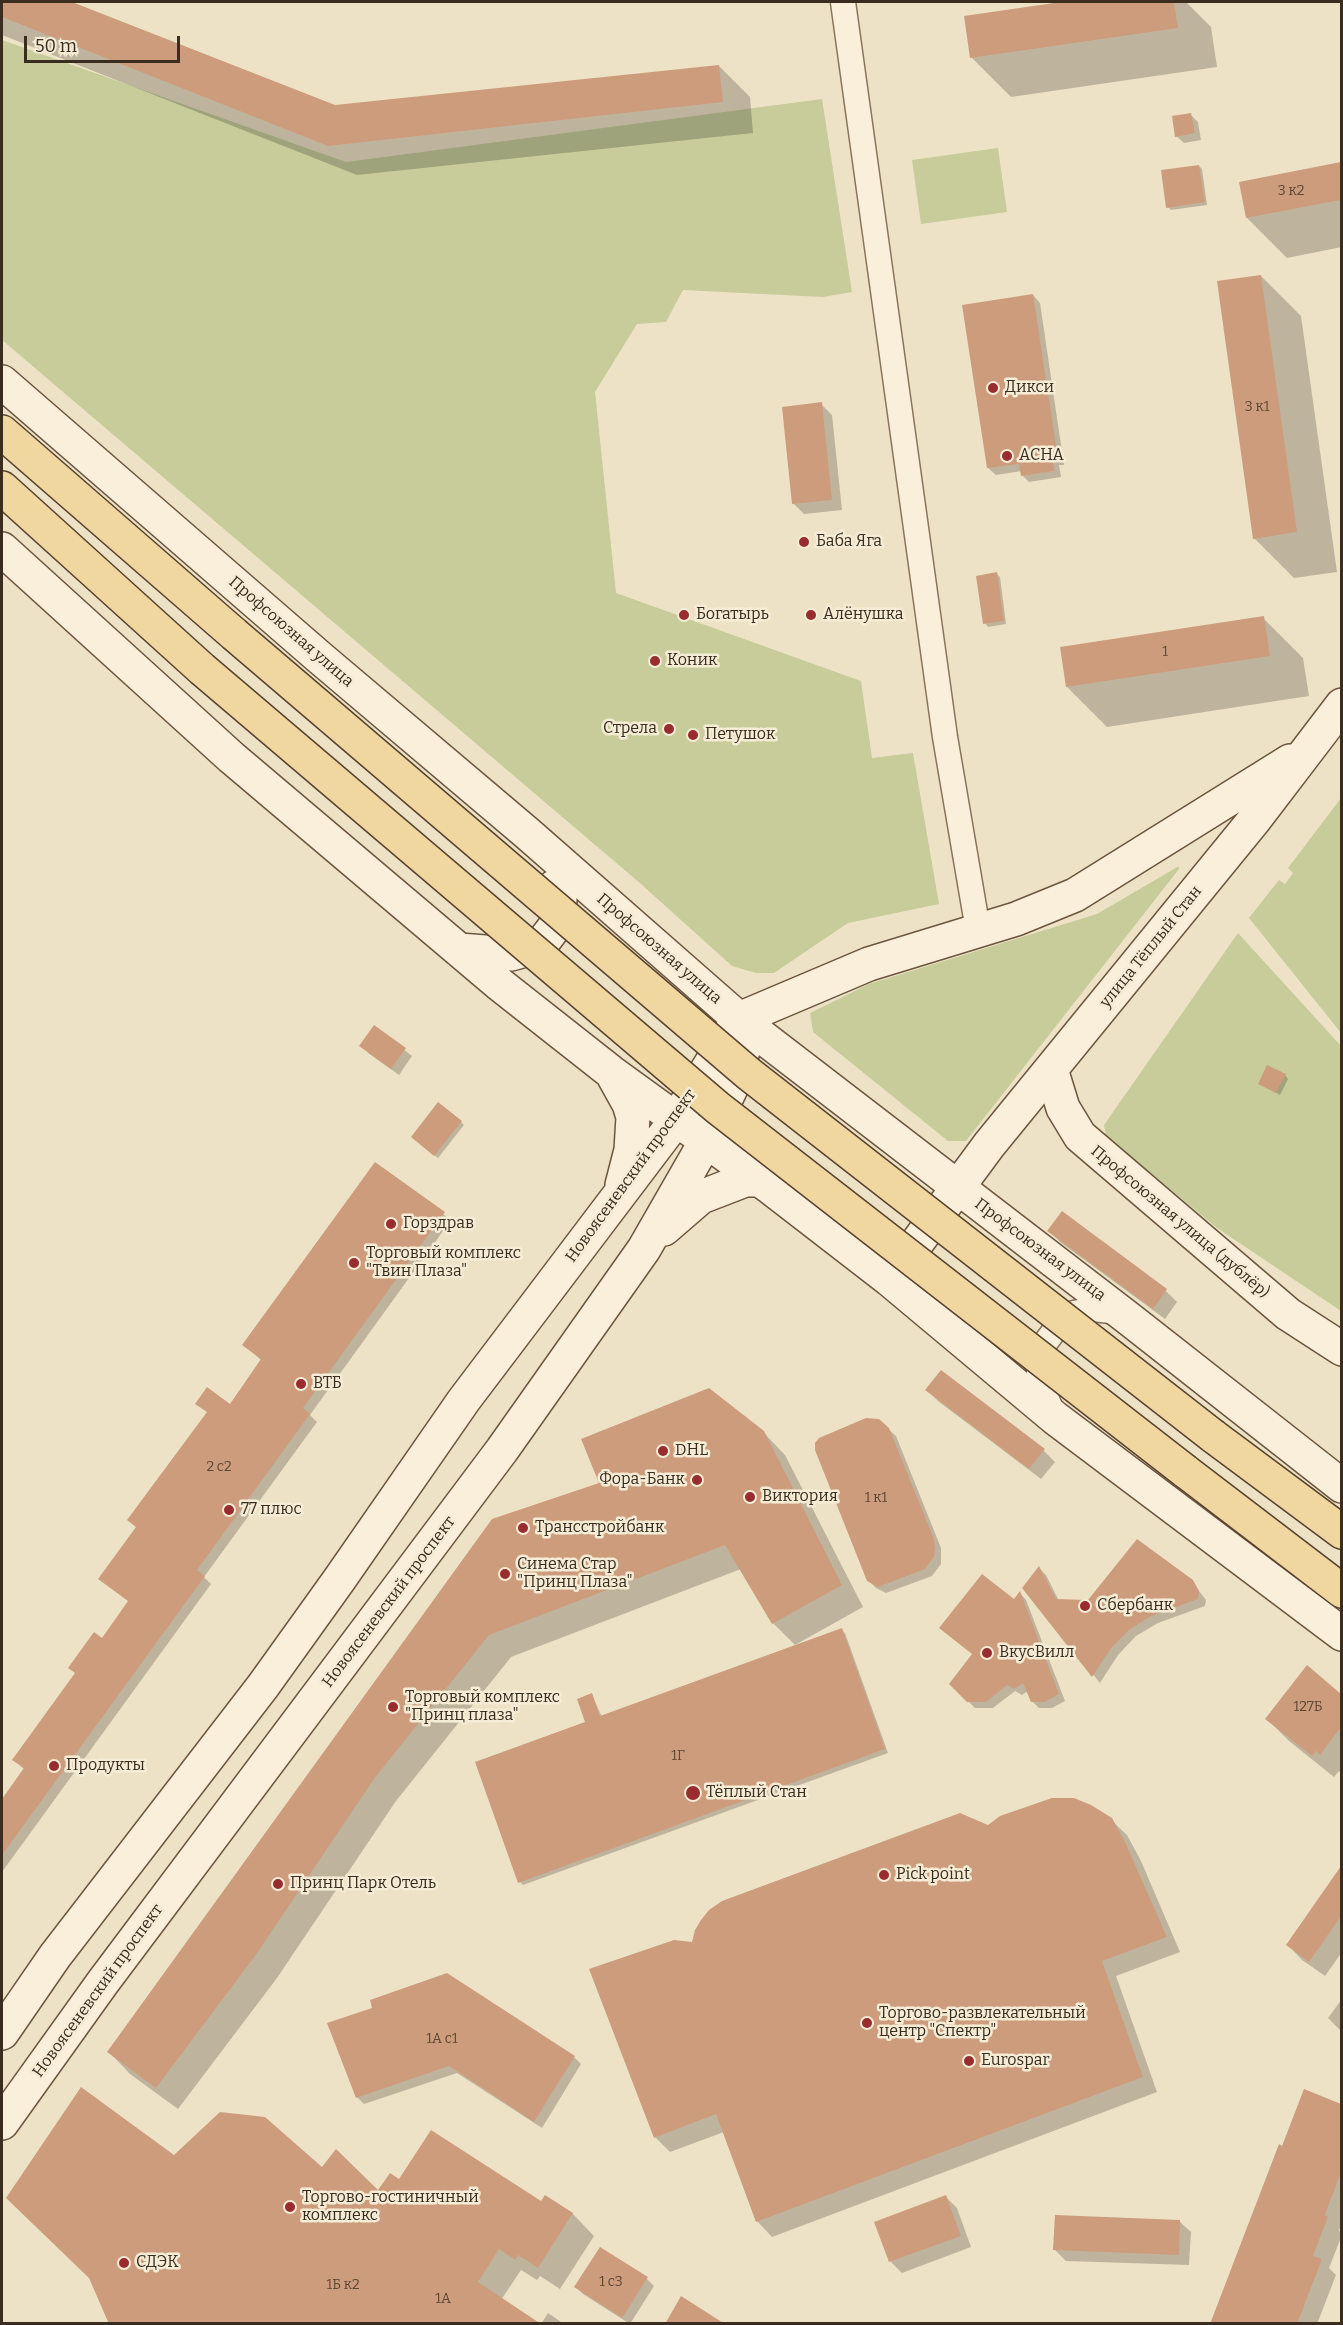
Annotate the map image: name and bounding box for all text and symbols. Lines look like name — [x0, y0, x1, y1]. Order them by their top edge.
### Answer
scale bar — [27, 24, 183, 62]
text: 50 m — [35, 35, 77, 57]
house number: 3 к2 — [1278, 183, 1304, 199]
place label: Дикси — [1005, 378, 1054, 398]
marker: Дикси — [986, 381, 1000, 395]
house number: 3 к1 — [1245, 399, 1269, 415]
place label: АСНА — [1019, 446, 1064, 466]
marker: АСНА — [1000, 449, 1014, 463]
place label: Баба Яга — [816, 532, 882, 552]
marker: Баба Яга — [797, 535, 811, 549]
street label: Профсоюзная улица — [225, 573, 357, 691]
place label: Богатырь — [696, 605, 769, 625]
place label: Алёнушка — [823, 605, 903, 625]
marker: Богатырь — [677, 608, 691, 622]
marker: Алёнушка — [804, 608, 818, 622]
house number: 1 — [1162, 644, 1168, 660]
place label: Коник — [667, 651, 717, 671]
marker: Коник — [648, 654, 662, 668]
place label: Стрела — [603, 719, 657, 739]
marker: Стрела — [662, 722, 676, 736]
place label: Петушок — [705, 725, 775, 745]
marker: Петушок — [686, 728, 700, 742]
street label: улица Тёплый Стан — [1096, 882, 1206, 1012]
street label: Профсоюзная улица — [593, 890, 725, 1008]
street label: Новоясеневский проспект — [562, 1086, 700, 1266]
street label: Профсоюзная улица (дублёр) — [1087, 1142, 1273, 1302]
street label: Профсоюзная улица — [971, 1194, 1109, 1306]
place label: Горздрав — [403, 1214, 474, 1234]
marker: Горздрав — [384, 1217, 398, 1231]
place label: Торговый комплекс "Твин Плаза" — [366, 1244, 521, 1282]
marker: Торговый комплекс "Твин Плаза" — [347, 1256, 361, 1270]
place label: ВТБ — [313, 1374, 342, 1394]
marker: ВТБ — [294, 1377, 308, 1391]
place label: DHL — [675, 1441, 708, 1461]
marker: DHL — [656, 1444, 670, 1458]
house number: 2 с2 — [206, 1459, 232, 1475]
place label: Фора-Банк — [599, 1470, 685, 1490]
marker: Фора-Банк — [690, 1473, 704, 1487]
place label: Виктория — [762, 1487, 838, 1507]
marker: Виктория — [743, 1490, 757, 1504]
house number: 1 к1 — [865, 1490, 887, 1506]
place label: 77 плюс — [241, 1500, 302, 1520]
marker: 77 плюс — [222, 1503, 236, 1517]
street label: Новоясеневский проспект — [318, 1513, 460, 1691]
place label: Трансстройбанк — [535, 1518, 664, 1538]
marker: Трансстройбанк — [516, 1521, 530, 1535]
place label: Синема Стар "Принц Плаза" — [517, 1555, 633, 1593]
marker: Синема Стар "Принц Плаза" — [498, 1567, 512, 1581]
place label: Сбербанк — [1097, 1596, 1173, 1616]
marker: Сбербанк — [1078, 1599, 1092, 1613]
place label: ВкусВилл — [999, 1643, 1074, 1663]
marker: ВкусВилл — [980, 1646, 994, 1660]
place label: Торговый комплекс "Принц плаза" — [405, 1688, 560, 1726]
house number: 127Б — [1294, 1699, 1322, 1715]
marker: Торговый комплекс "Принц плаза" — [386, 1700, 400, 1714]
house number: 1Г — [671, 1748, 685, 1764]
place label: Продукты — [66, 1756, 145, 1776]
marker: Продукты — [47, 1759, 61, 1773]
place label: Тёплый Стан — [706, 1783, 807, 1803]
marker: Тёплый Стан — [684, 1784, 702, 1802]
place label: Pick point — [896, 1865, 970, 1885]
marker: Pick point — [877, 1868, 891, 1882]
place label: Принц Парк Отель — [290, 1874, 436, 1894]
marker: Принц Парк Отель — [271, 1877, 285, 1891]
street label: Новоясеневский проспект — [29, 1901, 167, 2081]
place label: Торгово-развлекательный центр "Спектр" — [879, 2004, 1086, 2042]
marker: Торгово-развлекательный центр "Спектр" — [860, 2016, 874, 2030]
house number: 1А с1 — [426, 2031, 458, 2047]
place label: Eurospar — [981, 2051, 1050, 2071]
marker: Eurospar — [962, 2054, 976, 2068]
place label: Торгово-гостиничный комплекс — [302, 2188, 479, 2226]
marker: Торгово-гостиничный комплекс — [283, 2200, 297, 2214]
place label: СДЭК — [136, 2253, 179, 2273]
marker: СДЭК — [117, 2256, 131, 2270]
house number: 1 c3 — [599, 2274, 623, 2290]
house number: 1Б к2 — [326, 2277, 360, 2293]
house number: 1А — [435, 2291, 451, 2307]

